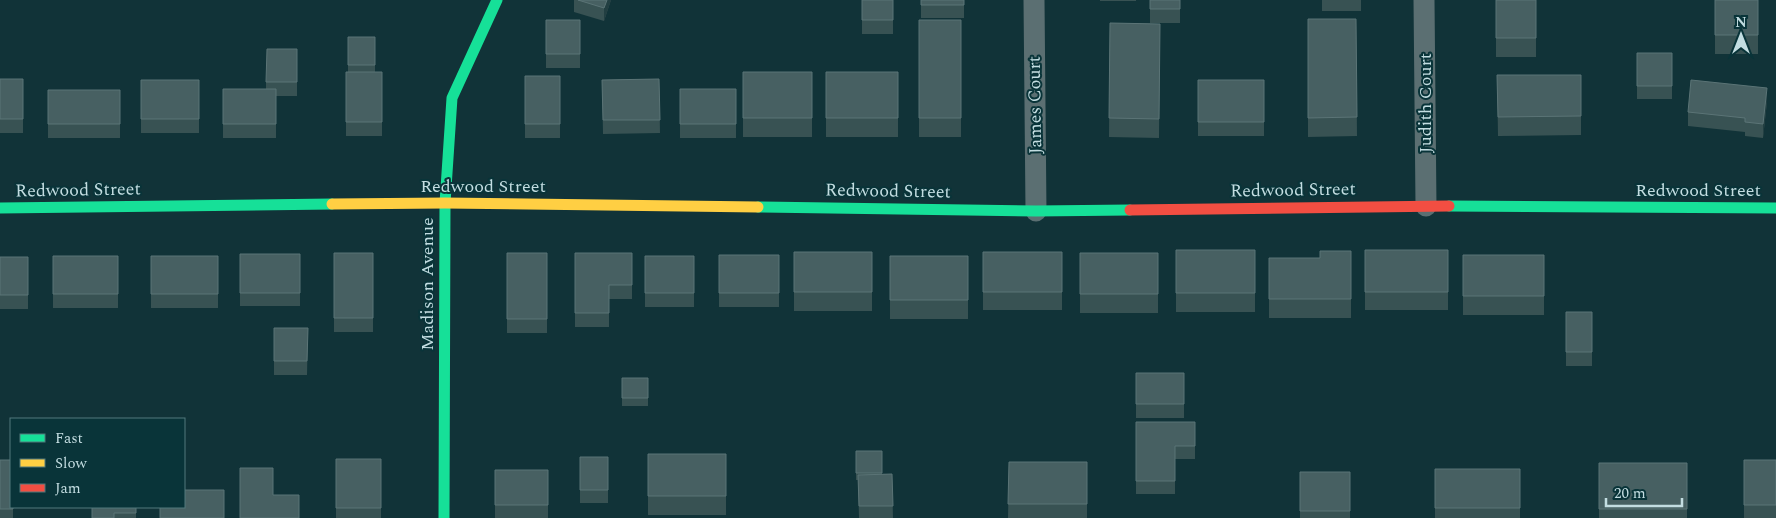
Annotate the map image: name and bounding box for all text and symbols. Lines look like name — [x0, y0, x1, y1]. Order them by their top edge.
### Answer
north arrow — [1716, 10, 1766, 60]
text: N — [1735, 12, 1747, 33]
street label: Judith Court — [1412, 53, 1439, 153]
street label: James Court — [1021, 56, 1049, 154]
street label: Redwood Street — [420, 173, 546, 200]
street label: Redwood Street — [15, 175, 141, 205]
street label: Redwood Street — [1230, 175, 1356, 205]
street label: Redwood Street — [825, 176, 951, 206]
street label: Redwood Street — [1635, 177, 1761, 204]
street label: Madison Avenue — [414, 217, 441, 351]
legend — [10, 418, 185, 508]
text: Fast — [55, 427, 83, 450]
text: Slow — [55, 452, 87, 475]
scale bar — [1606, 476, 1682, 508]
text: Jam — [55, 477, 81, 500]
text: 20 m — [1614, 482, 1646, 505]

